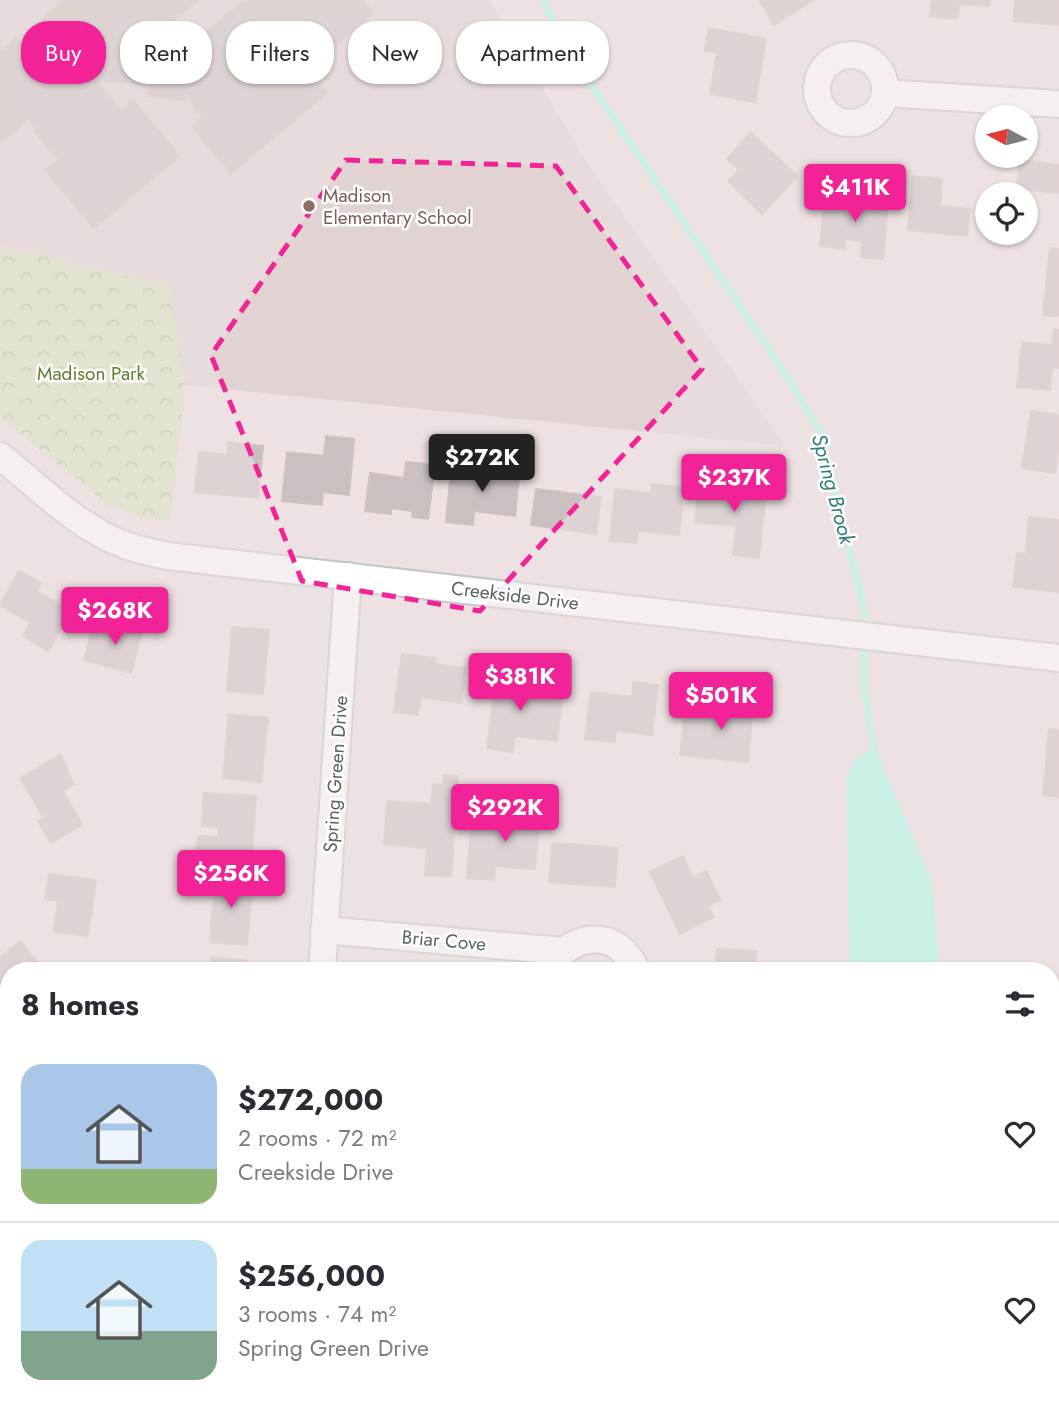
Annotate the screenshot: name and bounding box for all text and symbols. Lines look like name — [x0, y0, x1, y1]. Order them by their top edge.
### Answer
chip: Buy — [21, 21, 106, 84]
chip: Rent — [120, 21, 212, 84]
chip: Filters — [226, 21, 334, 84]
chip: New — [348, 21, 442, 84]
chip: Apartment — [456, 21, 609, 84]
north arrow — [975, 105, 1038, 168]
map controls — [975, 105, 1038, 245]
pin: $411K — [806, 164, 904, 224]
text: $411K — [820, 170, 890, 204]
place label: Madison Elementary School — [323, 182, 472, 231]
button: locate — [975, 182, 1038, 245]
marker: Madison Elementary School — [301, 198, 317, 214]
park label: Madison Park — [37, 360, 146, 387]
water label: Spring Brook — [804, 431, 862, 548]
pin: $272K — [433, 434, 531, 494]
text: $272K — [445, 440, 519, 474]
pin: $237K — [685, 454, 783, 514]
text: $237K — [697, 460, 771, 494]
street label: Creekside Drive — [450, 574, 580, 617]
pin: $268K — [66, 588, 164, 647]
text: $268K — [77, 593, 153, 627]
pin: $381K — [471, 654, 569, 713]
text: $381K — [485, 659, 555, 693]
pin: $501K — [672, 672, 770, 732]
text: $501K — [685, 678, 757, 712]
street label: Spring Green Drive — [317, 694, 354, 854]
pin: $292K — [456, 784, 554, 844]
text: $292K — [467, 790, 543, 824]
pin: $256K — [182, 850, 280, 910]
text: $256K — [193, 856, 269, 890]
street label: Briar Cove — [401, 923, 487, 958]
text: 8 homes — [21, 983, 139, 1026]
icon: filters — [1001, 985, 1039, 1023]
text: $272,000 — [238, 1078, 383, 1121]
icon: home — [77, 1092, 161, 1176]
icon: heart — [1001, 1115, 1039, 1153]
text: 2 rooms · 72 m² — [238, 1121, 397, 1155]
text: Creekside Drive — [238, 1155, 393, 1189]
text: $256,000 — [238, 1254, 385, 1297]
icon: home — [77, 1268, 161, 1352]
icon: heart — [1001, 1291, 1039, 1329]
text: 3 rooms · 74 m² — [238, 1297, 396, 1331]
text: Spring Green Drive — [238, 1331, 429, 1365]

